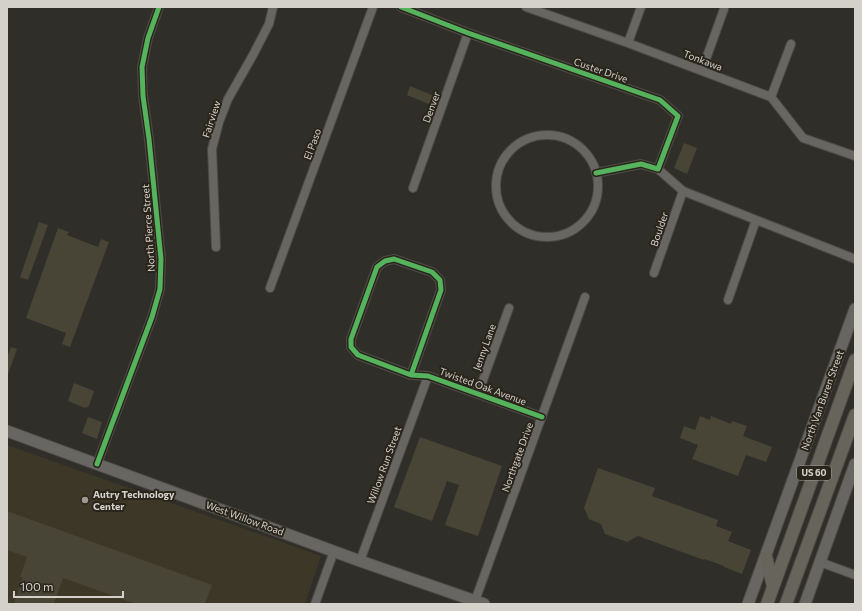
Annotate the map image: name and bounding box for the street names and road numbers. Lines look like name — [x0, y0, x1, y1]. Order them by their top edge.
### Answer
street label: Tonkawa — [682, 47, 724, 73]
street label: Custer Drive — [572, 55, 630, 85]
street label: Denver — [420, 90, 442, 124]
street label: Fairview — [199, 99, 223, 139]
street label: El Paso — [301, 127, 323, 161]
street label: North Pierce Street — [139, 184, 157, 272]
street label: Boulder — [648, 210, 670, 248]
street label: Jenny Lane — [470, 322, 498, 372]
street label: North Van Buren Street — [798, 348, 846, 452]
street label: Twisted Oak Avenue — [438, 365, 528, 407]
street label: Northgate Drive — [499, 421, 535, 493]
street label: Willow Run Street — [364, 425, 404, 505]
road number: US 60 — [797, 466, 831, 480]
street label: West Willow Road — [204, 498, 286, 538]

